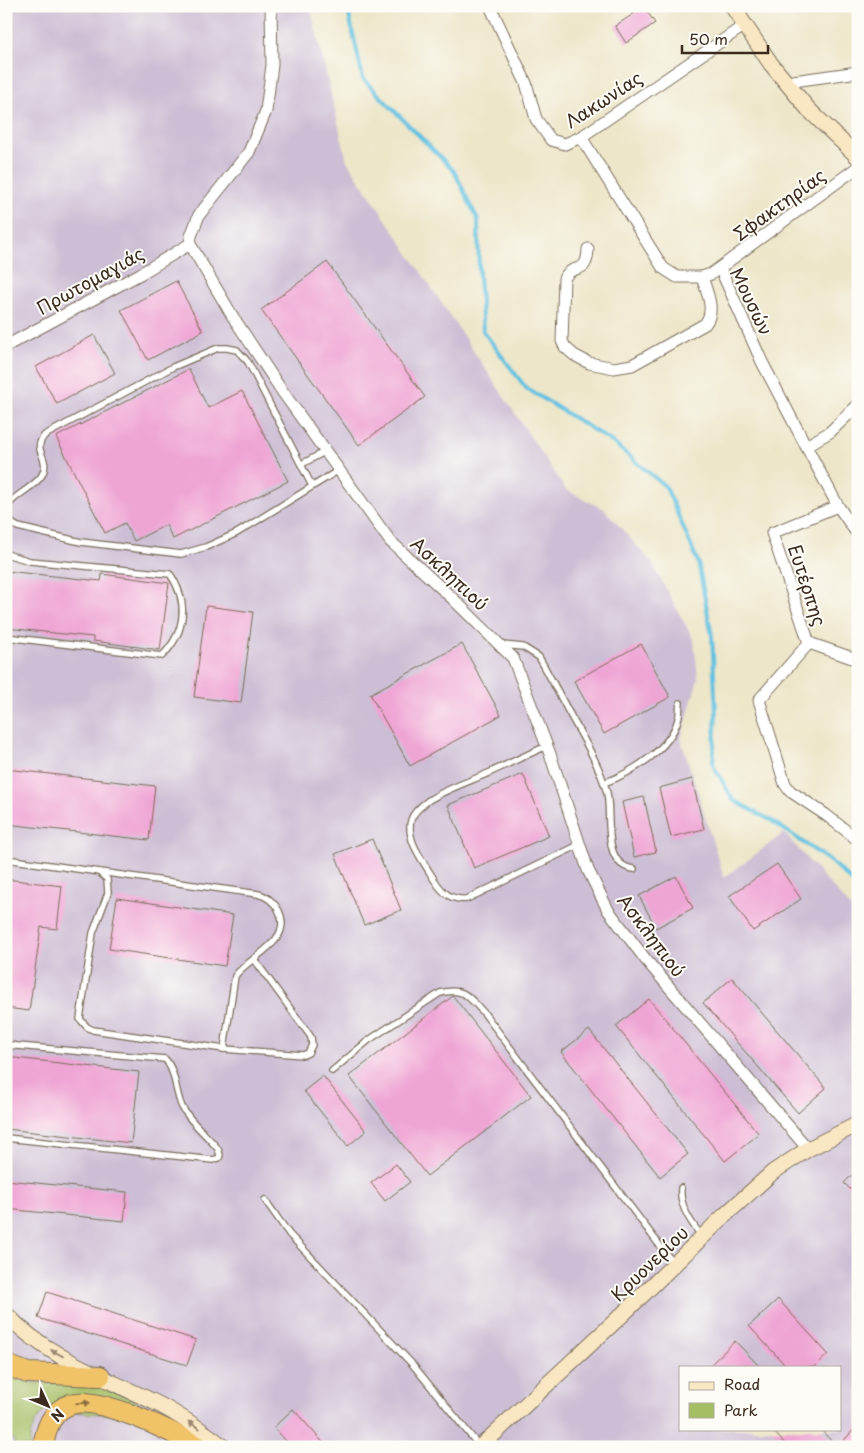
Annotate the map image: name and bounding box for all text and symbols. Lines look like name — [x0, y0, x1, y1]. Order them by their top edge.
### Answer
scale bar — [682, 22, 768, 54]
text: 50 m — [689, 27, 728, 50]
street label: Λακωνίας — [559, 64, 647, 134]
street label: Σφακτηρίας — [727, 161, 831, 247]
street label: Πρωτομαγιάς — [31, 239, 149, 321]
street label: Μουσών — [724, 263, 780, 339]
street label: Ασκληπιού — [405, 530, 495, 616]
street label: Ευτέρπης — [782, 541, 834, 629]
street label: Ασκληπιού — [612, 888, 692, 982]
street label: Κρυονερίου — [604, 1219, 694, 1307]
one-way arrow — [50, 1349, 64, 1357]
legend — [679, 1366, 842, 1430]
text: Road — [724, 1372, 760, 1395]
north arrow — [22, 1380, 72, 1430]
text: Park — [724, 1398, 758, 1421]
one-way arrow — [75, 1399, 91, 1407]
text: N — [46, 1404, 69, 1427]
one-way arrow — [187, 1421, 201, 1430]

